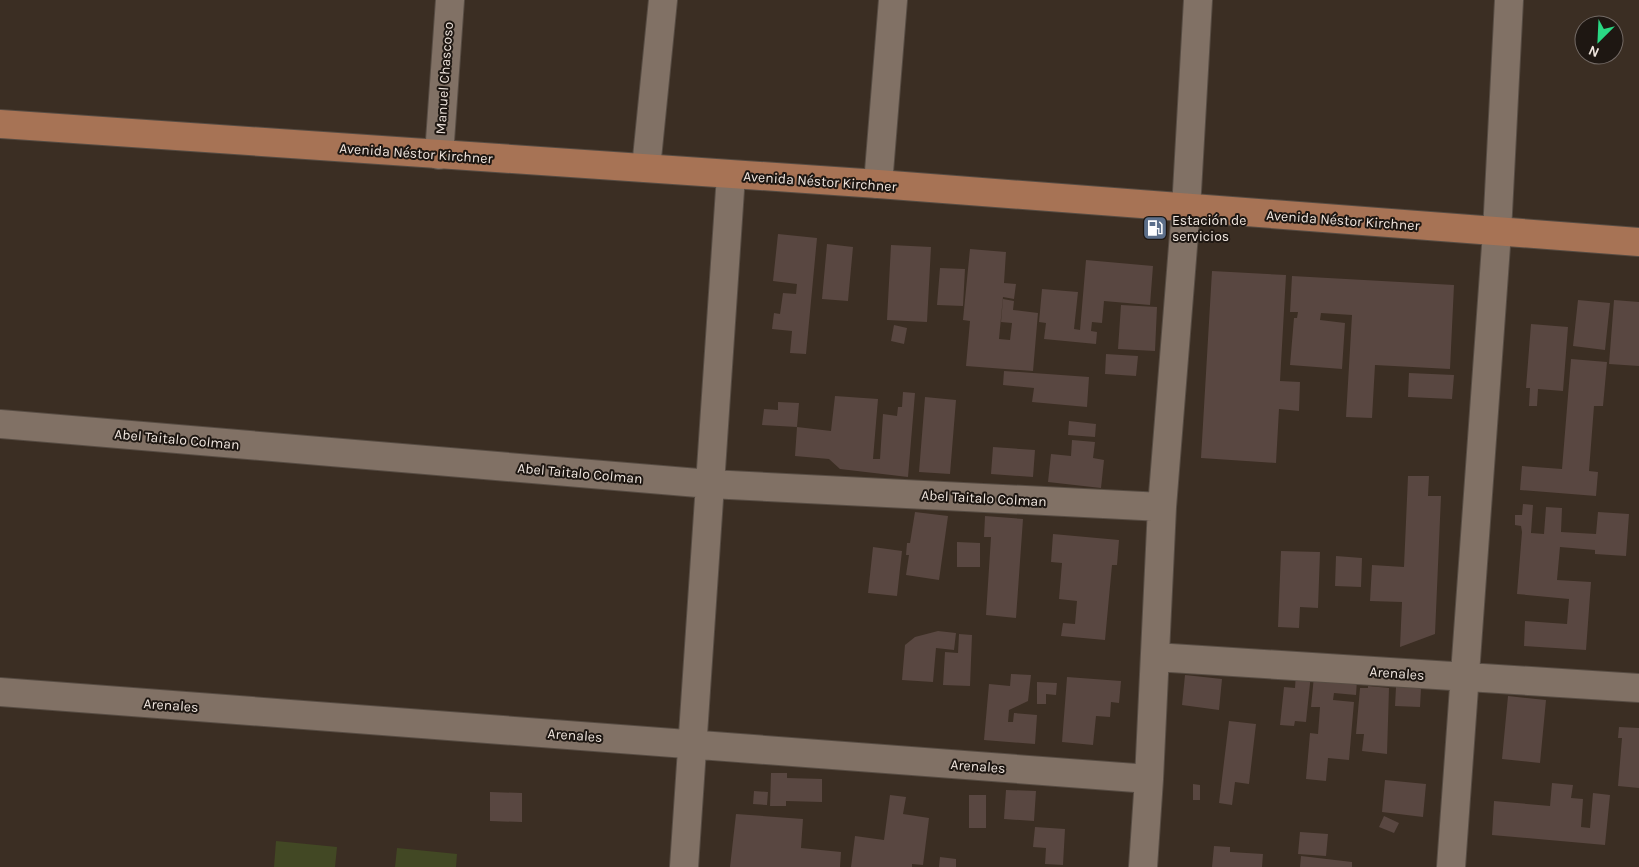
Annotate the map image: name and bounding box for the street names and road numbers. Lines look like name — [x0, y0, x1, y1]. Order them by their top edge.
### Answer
street label: Manuel Chascoso — [432, 21, 457, 135]
street label: Avenida Néstor Kirchner — [339, 140, 494, 167]
street label: Avenida Néstor Kirchner — [743, 168, 898, 195]
street label: Avenida Néstor Kirchner — [1266, 207, 1421, 234]
street label: Abel Taitalo Colman — [114, 426, 240, 453]
street label: Abel Taitalo Colman — [517, 460, 643, 487]
street label: Abel Taitalo Colman — [921, 487, 1047, 510]
street label: Arenales — [1369, 663, 1425, 684]
street label: Arenales — [143, 695, 199, 716]
street label: Arenales — [547, 725, 603, 746]
street label: Arenales — [950, 756, 1006, 777]

